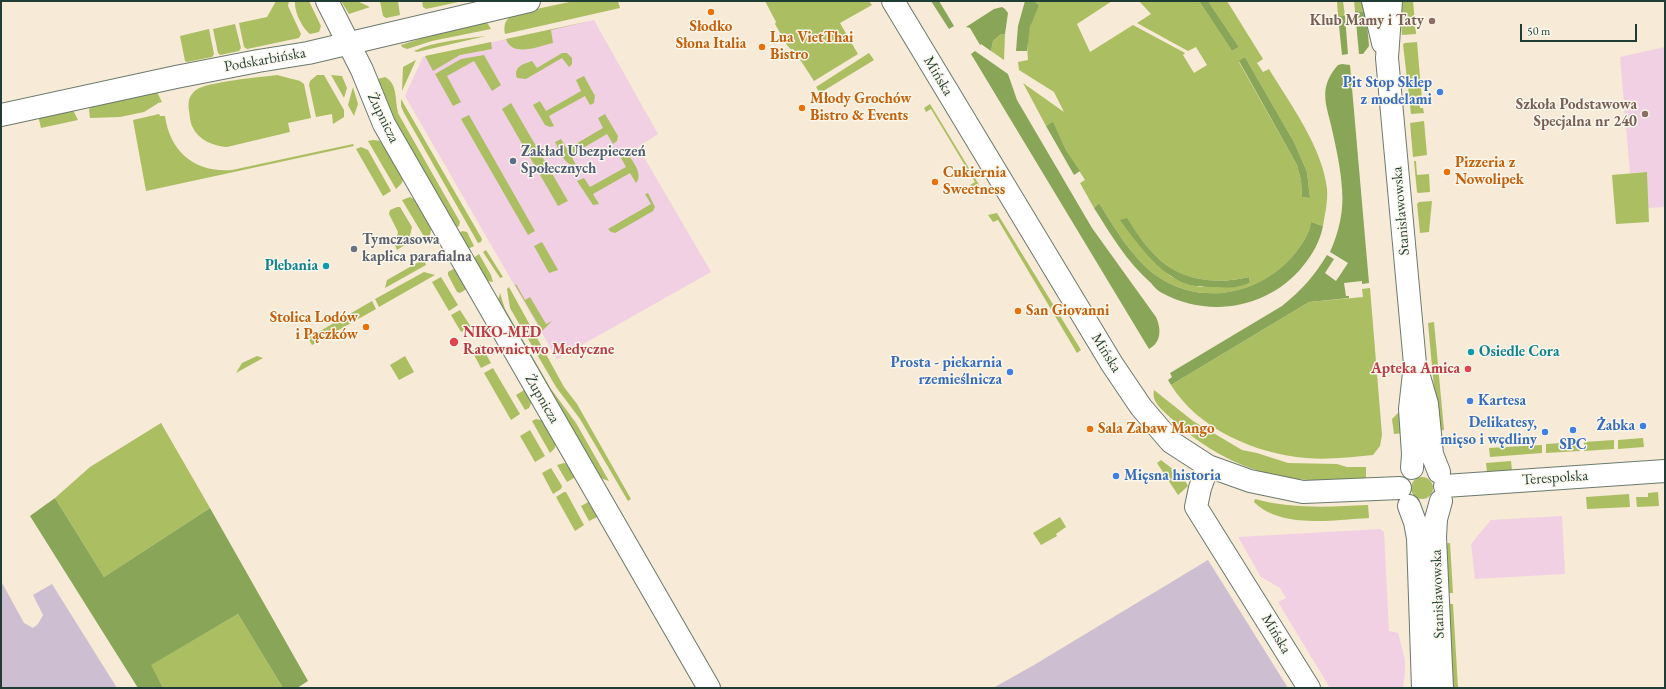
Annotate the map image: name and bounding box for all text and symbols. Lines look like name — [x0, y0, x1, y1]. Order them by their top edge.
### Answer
marker: Słodko Słona Italia — [706, 7, 716, 17]
place label: Klub Mamy i Taty — [1310, 12, 1424, 30]
marker: Klub Mamy i Taty — [1427, 16, 1437, 26]
scale bar — [1522, 16, 1639, 42]
place label: Słodko Słona Italia — [676, 18, 746, 53]
text: 50 m — [1527, 23, 1550, 39]
place label: Lua VietThai Bistro — [770, 29, 853, 64]
marker: Lua VietThai Bistro — [757, 42, 767, 52]
street label: Podskarbińska — [223, 44, 307, 76]
street label: Mińska — [919, 53, 957, 99]
place label: Pit Stop Sklep z modelami — [1343, 74, 1432, 109]
marker: Pit Stop Sklep z modelami — [1435, 87, 1445, 97]
street label: Żupnicza — [363, 90, 403, 146]
place label: Młody Grochów Bistro & Events — [810, 90, 911, 125]
place label: Szkoła Podstawowa Specjalna nr 240 — [1516, 96, 1637, 131]
marker: Młody Grochów Bistro & Events — [797, 103, 807, 113]
marker: Szkoła Podstawowa Specjalna nr 240 — [1640, 109, 1650, 119]
place label: Zakład Ubezpieczeń Społecznych — [521, 143, 646, 178]
place label: Pizzeria z Nowolipek — [1455, 154, 1524, 189]
marker: Zakład Ubezpieczeń Społecznych — [508, 156, 518, 166]
place label: Cukiernia Sweetness — [943, 164, 1006, 199]
street label: Stanisławowska — [1388, 166, 1414, 256]
marker: Pizzeria z Nowolipek — [1442, 167, 1452, 177]
marker: Cukiernia Sweetness — [930, 177, 940, 187]
place label: Tymczasowa kaplica parafialna — [362, 231, 472, 266]
marker: Tymczasowa kaplica parafialna — [349, 244, 359, 254]
place label: Plebania — [265, 257, 318, 275]
marker: Plebania — [321, 261, 331, 271]
place label: San Giovanni — [1026, 302, 1109, 320]
marker: San Giovanni — [1013, 306, 1023, 316]
place label: Stolica Lodów i Pączków — [270, 309, 358, 344]
marker: Stolica Lodów i Pączków — [361, 322, 371, 332]
place label: NIKO-MED Ratownictwo Medyczne — [463, 324, 614, 359]
street label: Mińska — [1087, 330, 1125, 376]
marker: NIKO-MED Ratownictwo Medyczne — [448, 336, 460, 348]
place label: Osiedle Cora — [1479, 343, 1560, 361]
marker: Osiedle Cora — [1466, 347, 1476, 357]
place label: Prosta - piekarnia rzemieślnicza — [890, 354, 1002, 389]
place label: Apteka Amica — [1371, 360, 1460, 378]
marker: Apteka Amica — [1463, 364, 1473, 374]
marker: Prosta - piekarnia rzemieślnicza — [1005, 367, 1015, 377]
street label: Żupnicza — [521, 371, 563, 427]
place label: Kartesa — [1478, 392, 1526, 410]
marker: Kartesa — [1465, 396, 1475, 406]
place label: Delikatesy, mięso i wędliny — [1440, 414, 1537, 449]
place label: Żabka — [1597, 417, 1635, 435]
place label: Sala Zabaw Mango — [1098, 420, 1214, 438]
marker: Żabka — [1638, 421, 1648, 431]
marker: Sala Zabaw Mango — [1085, 424, 1095, 434]
marker: SPC — [1568, 425, 1578, 435]
marker: Delikatesy, mięso i wędliny — [1540, 427, 1550, 437]
place label: SPC — [1559, 436, 1587, 454]
place label: Mięsna historia — [1124, 467, 1221, 485]
street label: Terespolska — [1521, 467, 1589, 489]
marker: Mięsna historia — [1111, 471, 1121, 481]
street label: Stanisławowska — [1427, 549, 1449, 639]
street label: Mińska — [1257, 611, 1295, 657]

